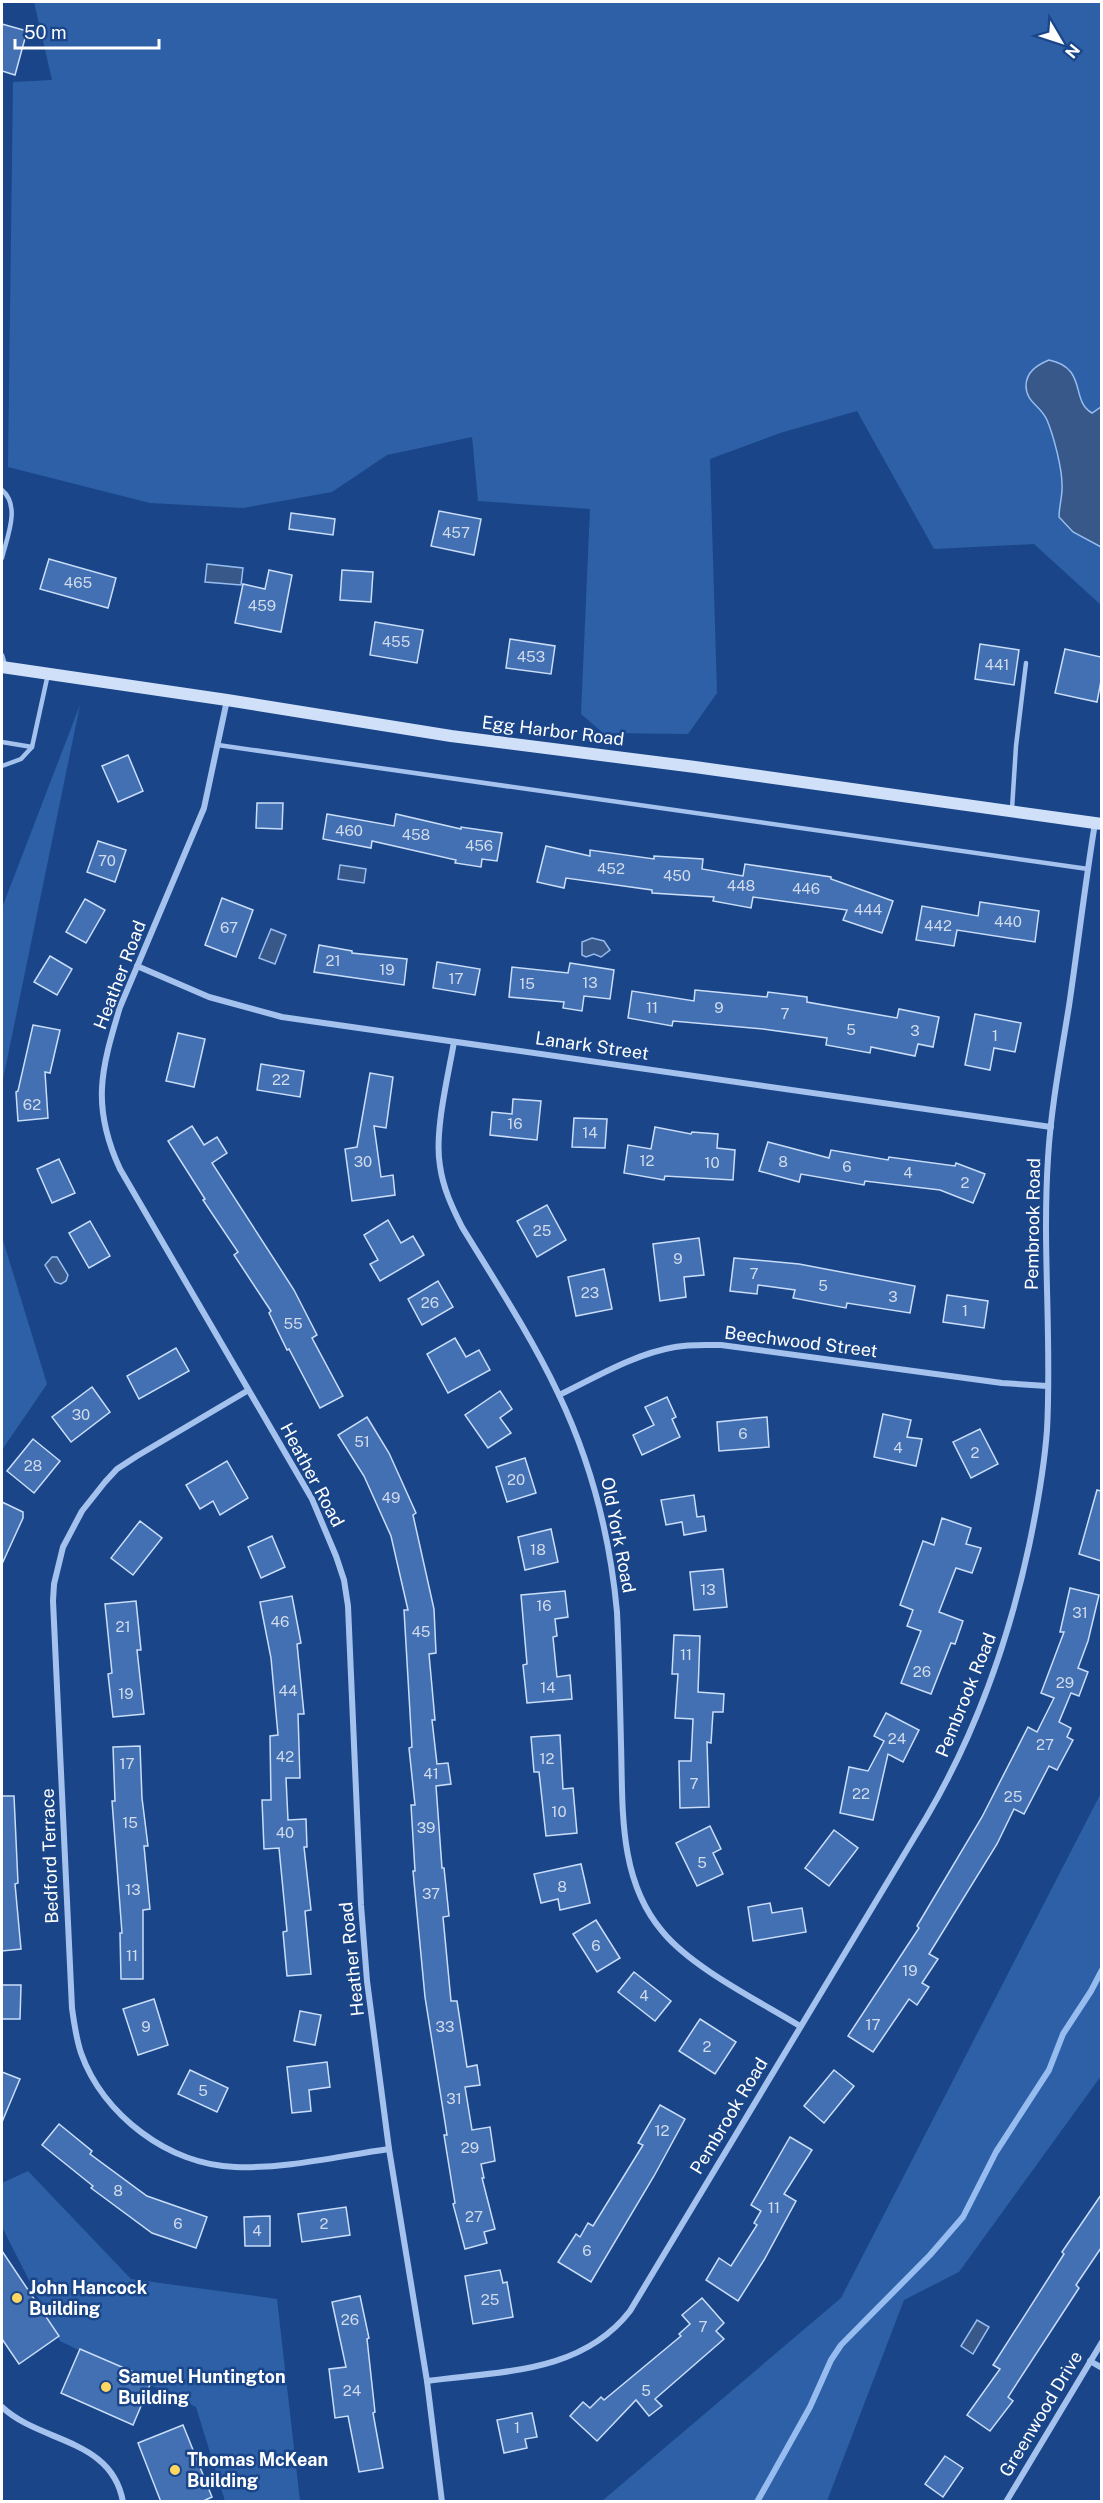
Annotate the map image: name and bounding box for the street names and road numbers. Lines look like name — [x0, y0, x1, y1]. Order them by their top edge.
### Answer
street label: Egg Harbor Road — [481, 711, 625, 750]
street label: Heather Road — [89, 917, 150, 1032]
street label: Lanark Street — [534, 1027, 650, 1064]
street label: Pembrook Road — [1021, 1158, 1044, 1290]
street label: Beechwood Street — [723, 1322, 879, 1361]
street label: Heather Road — [276, 1419, 349, 1530]
street label: Old York Road — [597, 1475, 640, 1594]
street label: Pembrook Road — [931, 1630, 1000, 1760]
street label: Bedford Terrace — [37, 1788, 62, 1924]
street label: Heather Road — [335, 1901, 368, 2017]
street label: Pembrook Road — [686, 2054, 772, 2178]
street label: Greenwood Drive — [995, 2347, 1086, 2480]

